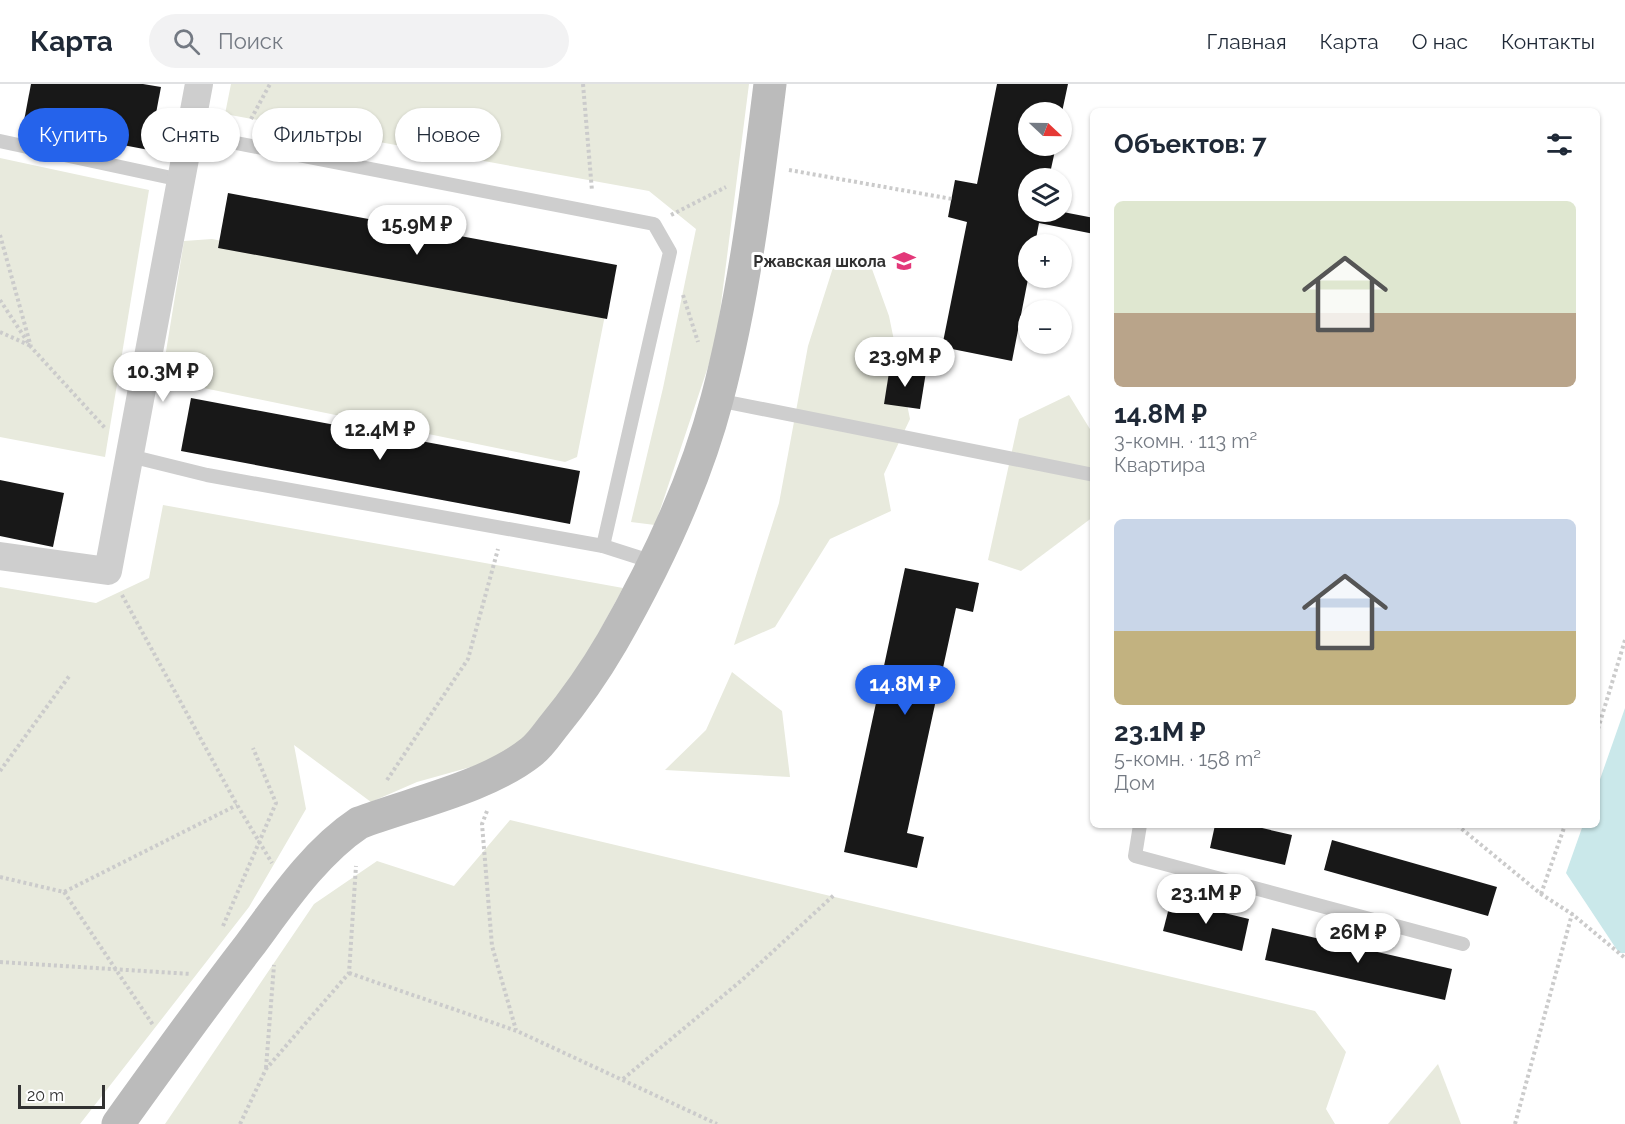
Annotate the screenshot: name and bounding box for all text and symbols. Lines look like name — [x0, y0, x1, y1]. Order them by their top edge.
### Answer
search box — [149, 14, 569, 68]
text: Карта — [30, 25, 113, 58]
icon: search — [170, 25, 203, 58]
text: Поиск — [218, 28, 283, 54]
text: Главная — [1207, 29, 1287, 54]
text: Карта — [1320, 29, 1379, 54]
text: О нас — [1412, 29, 1468, 54]
text: Контакты — [1501, 29, 1595, 54]
north arrow — [1018, 102, 1072, 156]
map controls — [1018, 102, 1072, 354]
chip: Купить — [18, 108, 129, 162]
chip: Снять — [141, 108, 240, 162]
chip: Фильтры — [252, 108, 383, 162]
chip: Новое — [395, 108, 501, 162]
icon: filters — [1543, 128, 1576, 161]
text: Объектов: 7 — [1114, 129, 1267, 159]
button: layers — [1018, 168, 1072, 222]
pin: 15.9M ₽ — [362, 205, 472, 256]
text: 15.9M ₽ — [382, 212, 452, 236]
button: + — [1018, 234, 1072, 288]
icon: home — [1291, 240, 1399, 348]
school or university icon: Ржавская школа — [891, 248, 917, 274]
place label: Ржавская школа — [753, 252, 886, 271]
button: − — [1018, 300, 1072, 354]
pin: 23.9M ₽ — [850, 337, 960, 388]
text: 23.9M ₽ — [869, 344, 941, 368]
pin: 10.3M ₽ — [108, 352, 218, 403]
text: 10.3M ₽ — [127, 359, 199, 383]
text: 14.8M ₽ — [1114, 399, 1207, 429]
pin: 12.4M ₽ — [325, 410, 435, 461]
text: 12.4M ₽ — [345, 417, 415, 441]
text: 3-комн. · 113 m² — [1114, 429, 1257, 453]
text: Квартира — [1114, 453, 1205, 477]
icon: home — [1291, 558, 1399, 666]
pin: 14.8M ₽ — [850, 665, 960, 716]
text: 14.8M ₽ — [869, 672, 941, 696]
text: 23.1M ₽ — [1114, 717, 1206, 747]
text: 5-комн. · 158 m² — [1114, 747, 1261, 771]
text: Дом — [1114, 771, 1155, 795]
pin: 23.1M ₽ — [1151, 874, 1261, 925]
text: 23.1M ₽ — [1171, 881, 1241, 905]
pin: 26M ₽ — [1316, 913, 1400, 964]
text: 26M ₽ — [1329, 920, 1387, 944]
scale bar — [18, 1082, 105, 1110]
text: 20 m — [27, 1086, 64, 1105]

